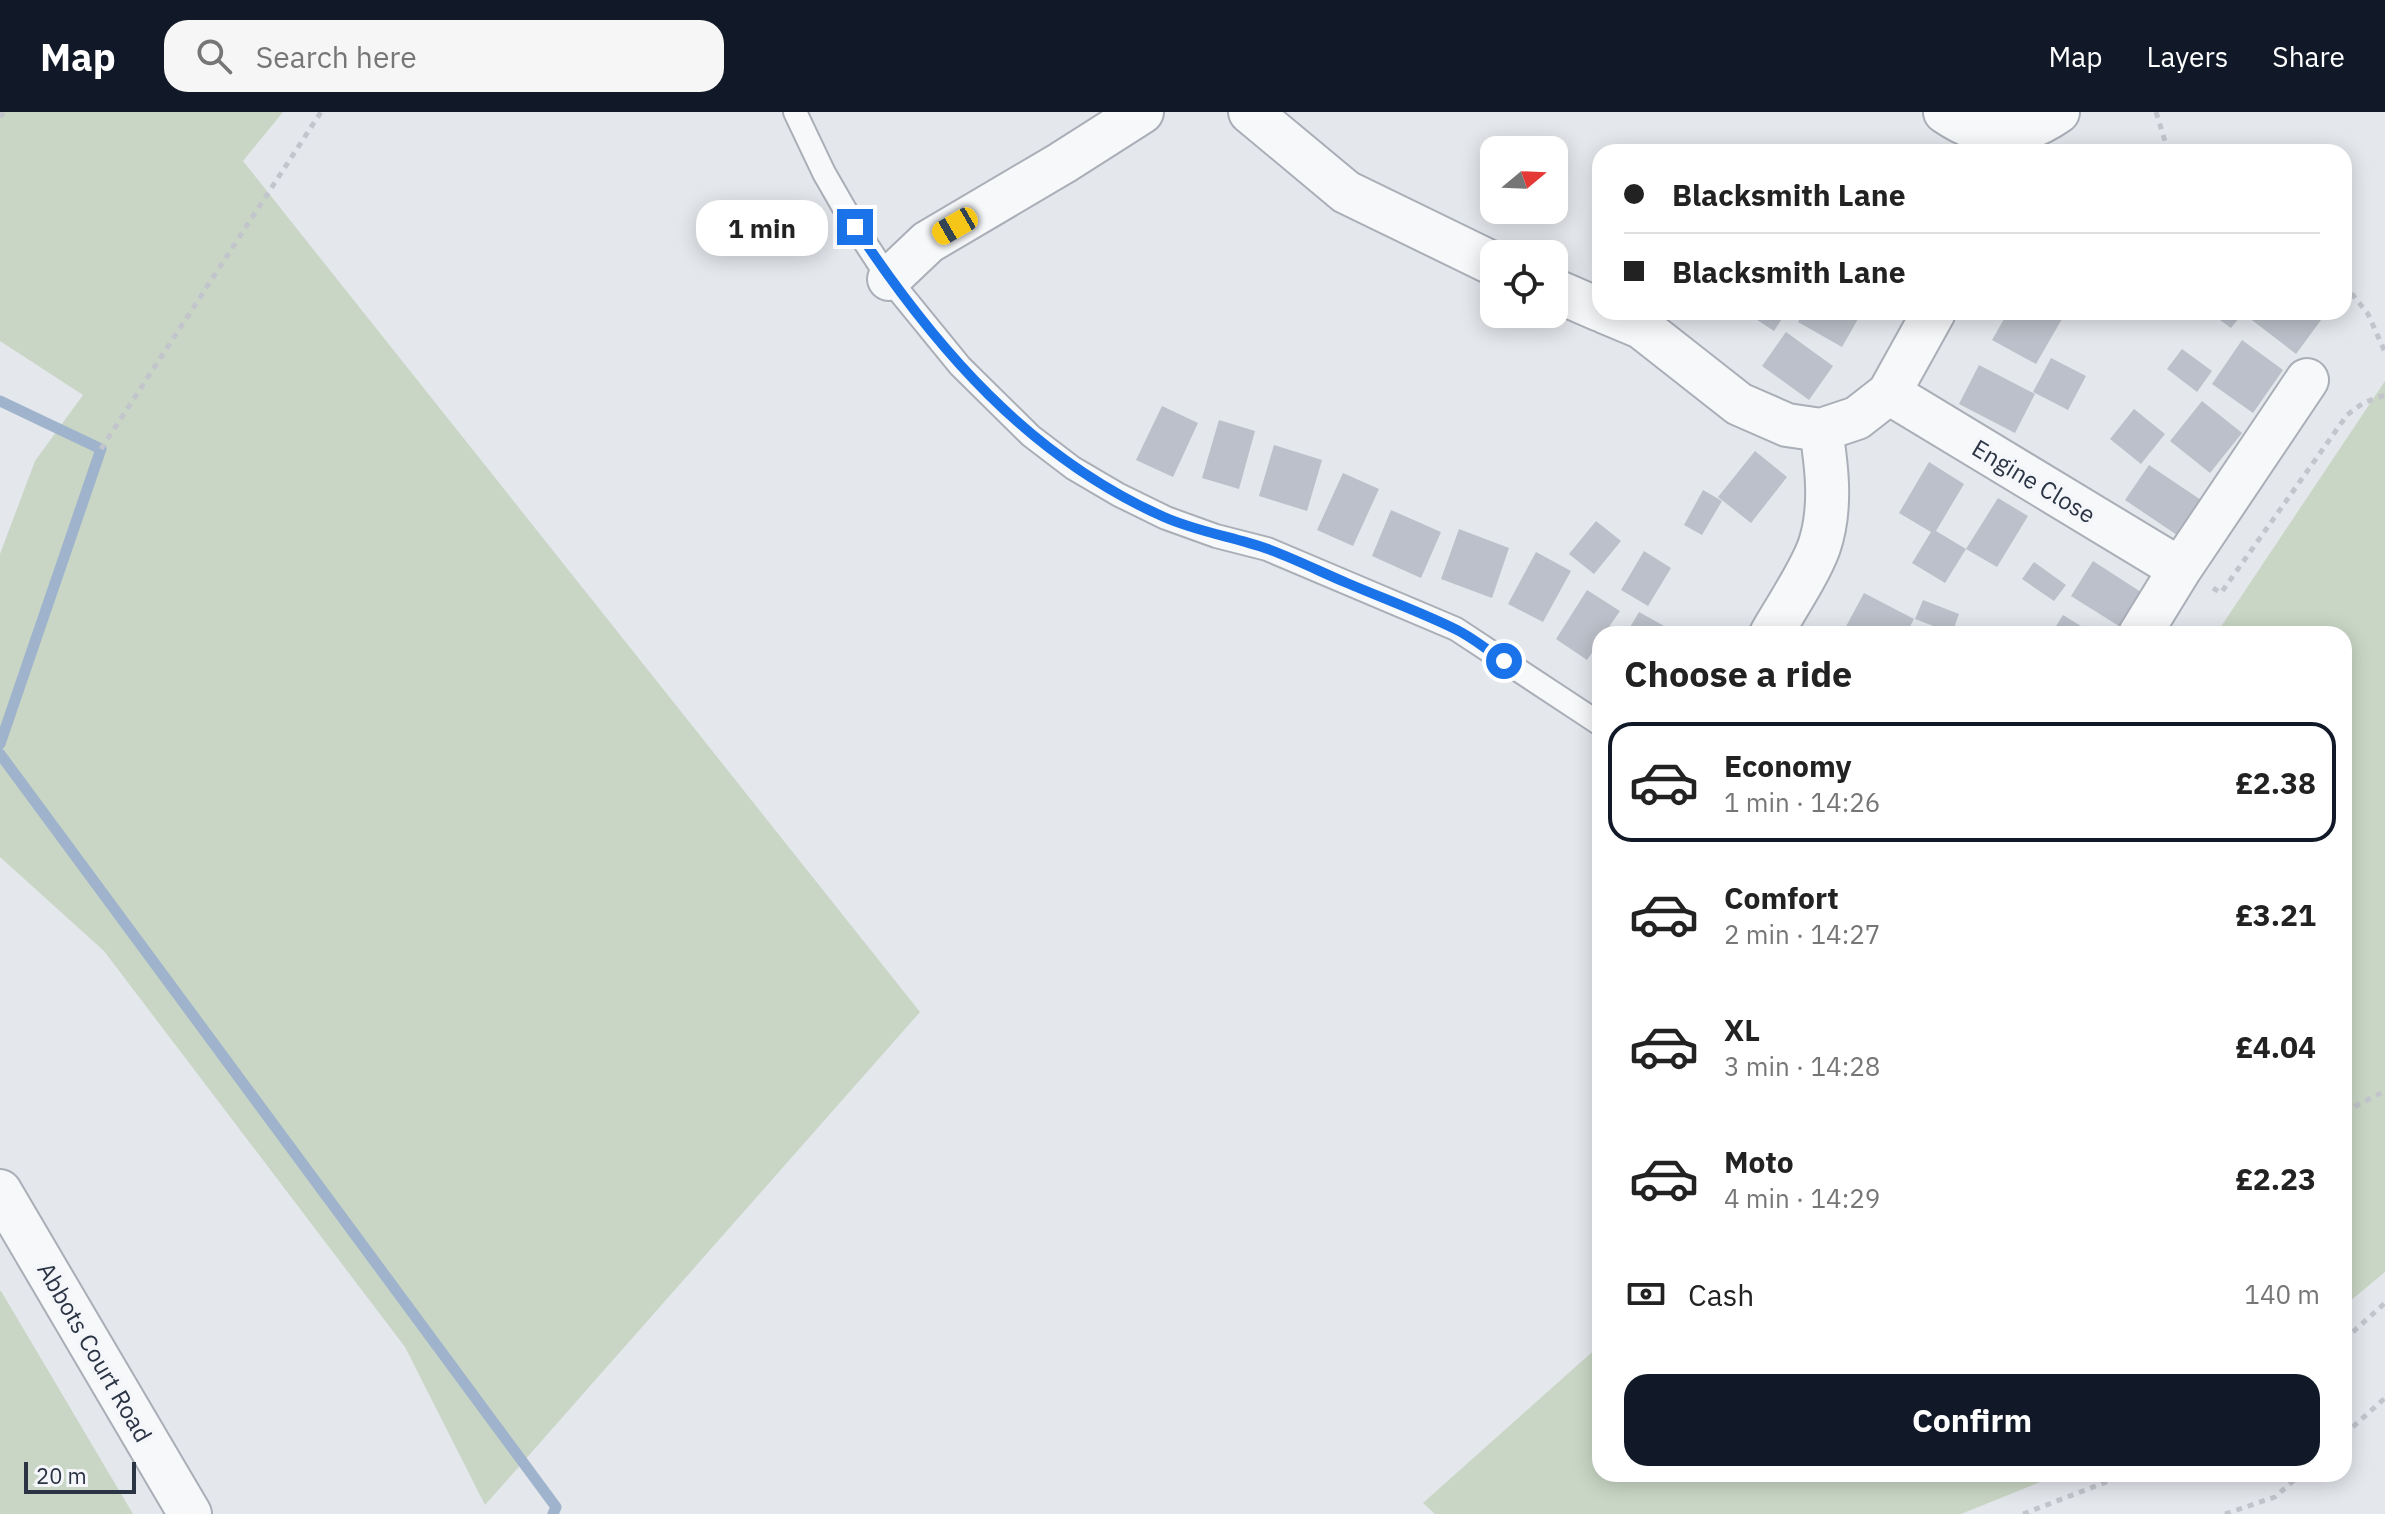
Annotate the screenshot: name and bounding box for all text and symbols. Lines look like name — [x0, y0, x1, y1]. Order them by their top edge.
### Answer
search box — [164, 20, 724, 92]
text: Map — [40, 32, 116, 81]
icon: search — [192, 34, 236, 78]
text: Search here — [256, 37, 417, 76]
text: Map — [2048, 38, 2102, 75]
text: Layers — [2146, 38, 2228, 75]
text: Share — [2272, 38, 2345, 75]
north arrow — [1480, 136, 1568, 224]
map controls — [1480, 136, 1568, 328]
text: Blacksmith Lane — [1672, 175, 1906, 214]
callout: 1 min — [695, 199, 827, 255]
car — [928, 204, 982, 248]
route end — [837, 209, 873, 245]
text: 1 min — [728, 211, 796, 245]
button: locate — [1480, 240, 1568, 328]
text: Blacksmith Lane — [1672, 252, 1906, 291]
street label: Engine Close — [1966, 432, 2102, 530]
route start — [1486, 643, 1522, 679]
text: Choose a ride — [1624, 650, 1852, 697]
icon: car — [1628, 746, 1700, 818]
text: Economy — [1724, 746, 1852, 785]
text: £2.38 — [2235, 763, 2316, 802]
text: 1 min · 14:26 — [1724, 785, 1880, 819]
icon: car — [1628, 878, 1700, 950]
text: Comfort — [1724, 878, 1839, 917]
text: £3.21 — [2235, 895, 2316, 934]
text: 2 min · 14:27 — [1724, 917, 1880, 951]
icon: car — [1628, 1010, 1700, 1082]
text: XL — [1724, 1010, 1760, 1049]
text: £4.04 — [2235, 1027, 2316, 1066]
text: 3 min · 14:28 — [1724, 1049, 1880, 1083]
icon: car — [1628, 1142, 1700, 1214]
text: Moto — [1724, 1142, 1794, 1181]
text: £2.23 — [2235, 1159, 2316, 1198]
text: 4 min · 14:29 — [1724, 1181, 1880, 1215]
street label: Abbots Court Road — [30, 1256, 160, 1448]
icon: cash — [1624, 1272, 1668, 1316]
text: Cash — [1688, 1275, 1754, 1314]
text: 140 m — [2244, 1277, 2320, 1311]
button: Confirm — [1624, 1374, 2320, 1466]
scale bar — [24, 1458, 136, 1494]
text: 20 m — [36, 1461, 87, 1490]

